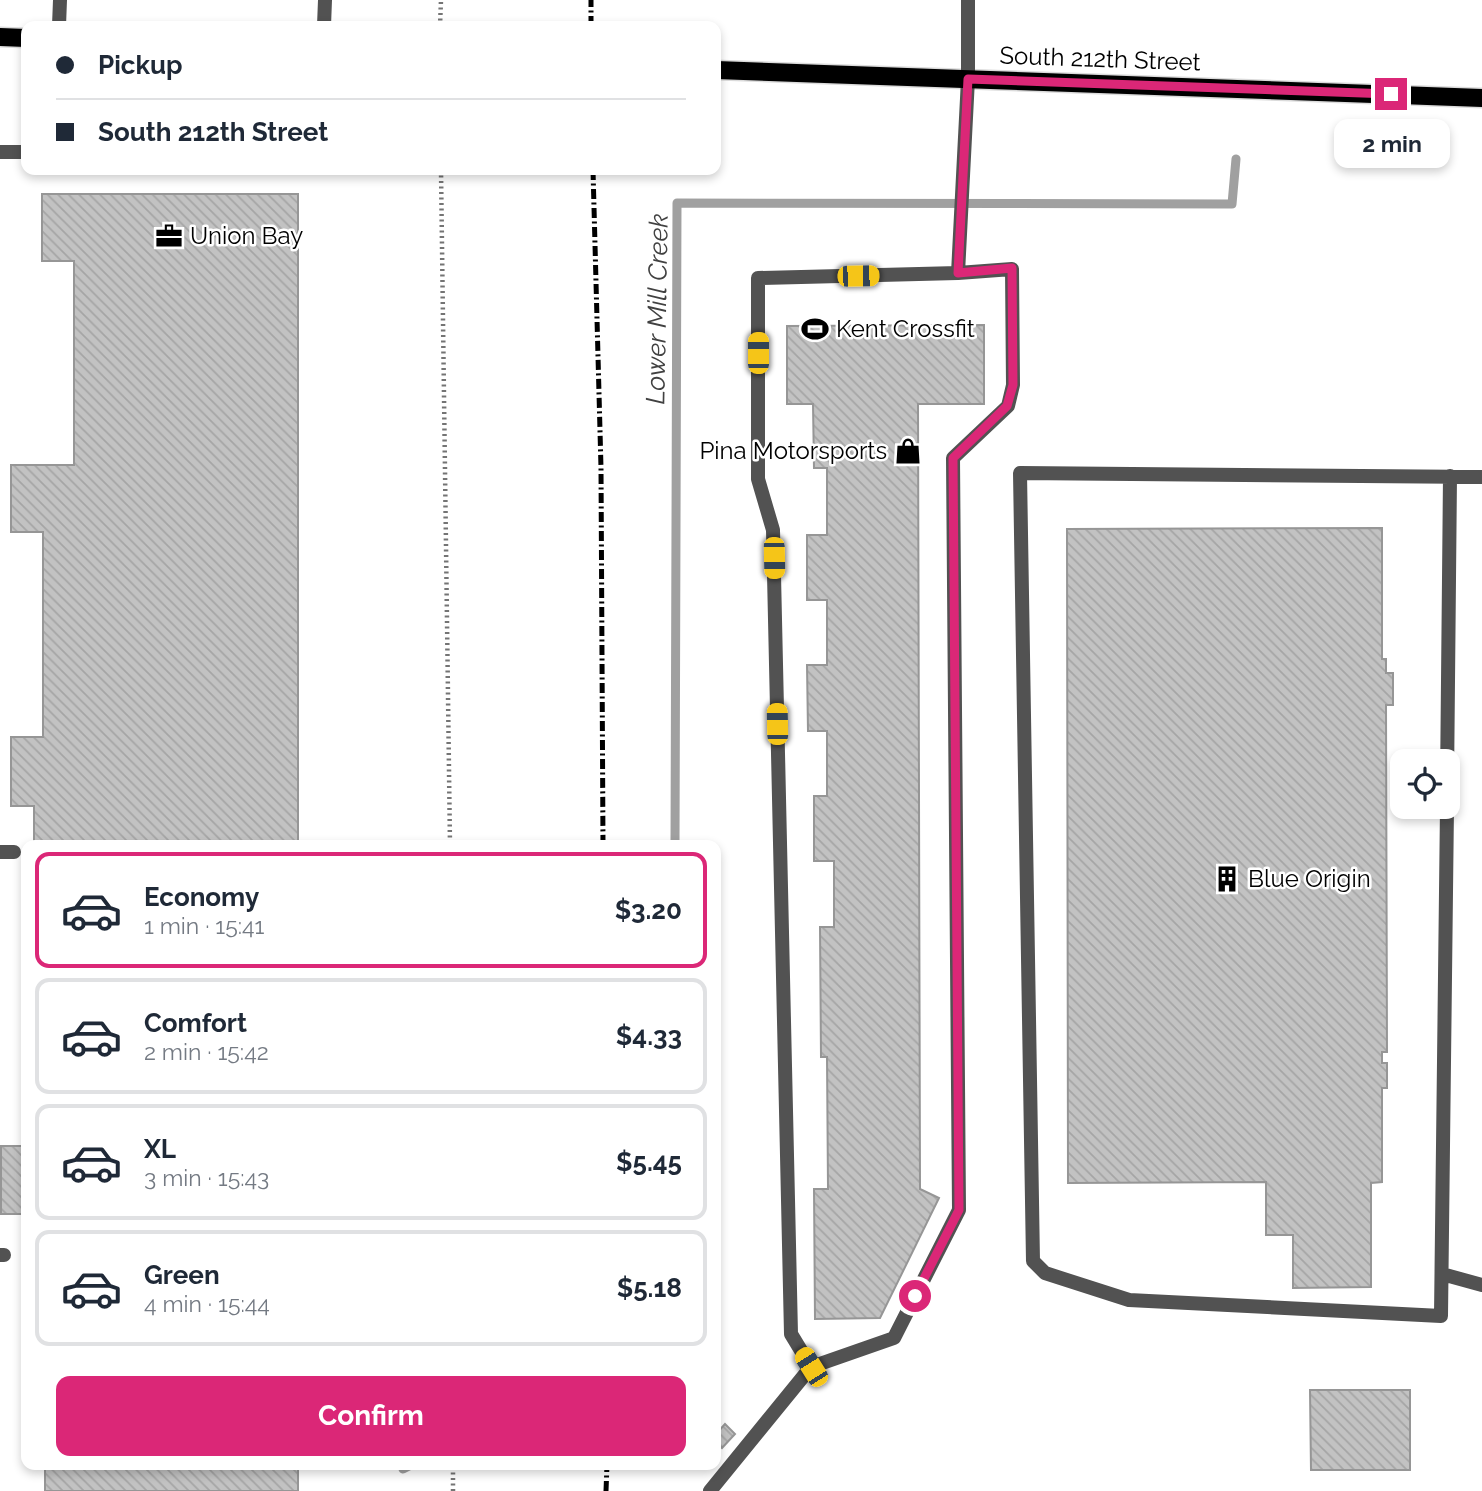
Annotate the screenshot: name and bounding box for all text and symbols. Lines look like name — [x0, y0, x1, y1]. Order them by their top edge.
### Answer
street label: South 212th Street — [999, 40, 1201, 77]
text: Pickup — [98, 50, 183, 80]
route end — [1375, 78, 1407, 110]
text: South 212th Street — [98, 117, 328, 147]
callout: 2 min — [1333, 119, 1449, 168]
text: 2 min — [1362, 130, 1422, 157]
water label: Lower Mill Creek — [640, 213, 674, 405]
office icon: Union Bay — [154, 221, 184, 251]
place label: Union Bay — [190, 221, 303, 250]
car — [837, 265, 880, 287]
sports icon: Kent Crossfit — [800, 314, 830, 344]
place label: Kent Crossfit — [836, 314, 975, 343]
car — [748, 332, 769, 374]
place label: Pina Motorsports — [699, 436, 887, 465]
shop icon: Pina Motorsports — [893, 436, 923, 466]
car — [764, 537, 785, 579]
car — [767, 703, 788, 745]
map controls — [1390, 749, 1460, 819]
button: locate — [1390, 749, 1460, 819]
building icon: Blue Origin — [1212, 864, 1242, 894]
place label: Blue Origin — [1248, 864, 1371, 893]
icon: car — [60, 879, 123, 942]
text: Economy — [144, 882, 259, 912]
text: $3.20 — [615, 895, 682, 925]
text: 1 min · 15:41 — [144, 912, 264, 939]
icon: car — [60, 1005, 123, 1068]
text: Comfort — [144, 1008, 247, 1038]
text: $4.33 — [616, 1021, 682, 1051]
text: 2 min · 15:42 — [144, 1038, 269, 1065]
icon: car — [60, 1131, 123, 1194]
text: XL — [144, 1134, 176, 1164]
text: $5.45 — [616, 1147, 682, 1177]
text: 3 min · 15:43 — [144, 1164, 269, 1191]
icon: car — [60, 1257, 123, 1320]
text: Green — [144, 1260, 220, 1290]
text: $5.18 — [617, 1273, 682, 1303]
route start — [899, 1280, 931, 1312]
text: 4 min · 15:44 — [144, 1290, 270, 1317]
car — [791, 1344, 832, 1390]
button: Confirm — [56, 1376, 686, 1456]

